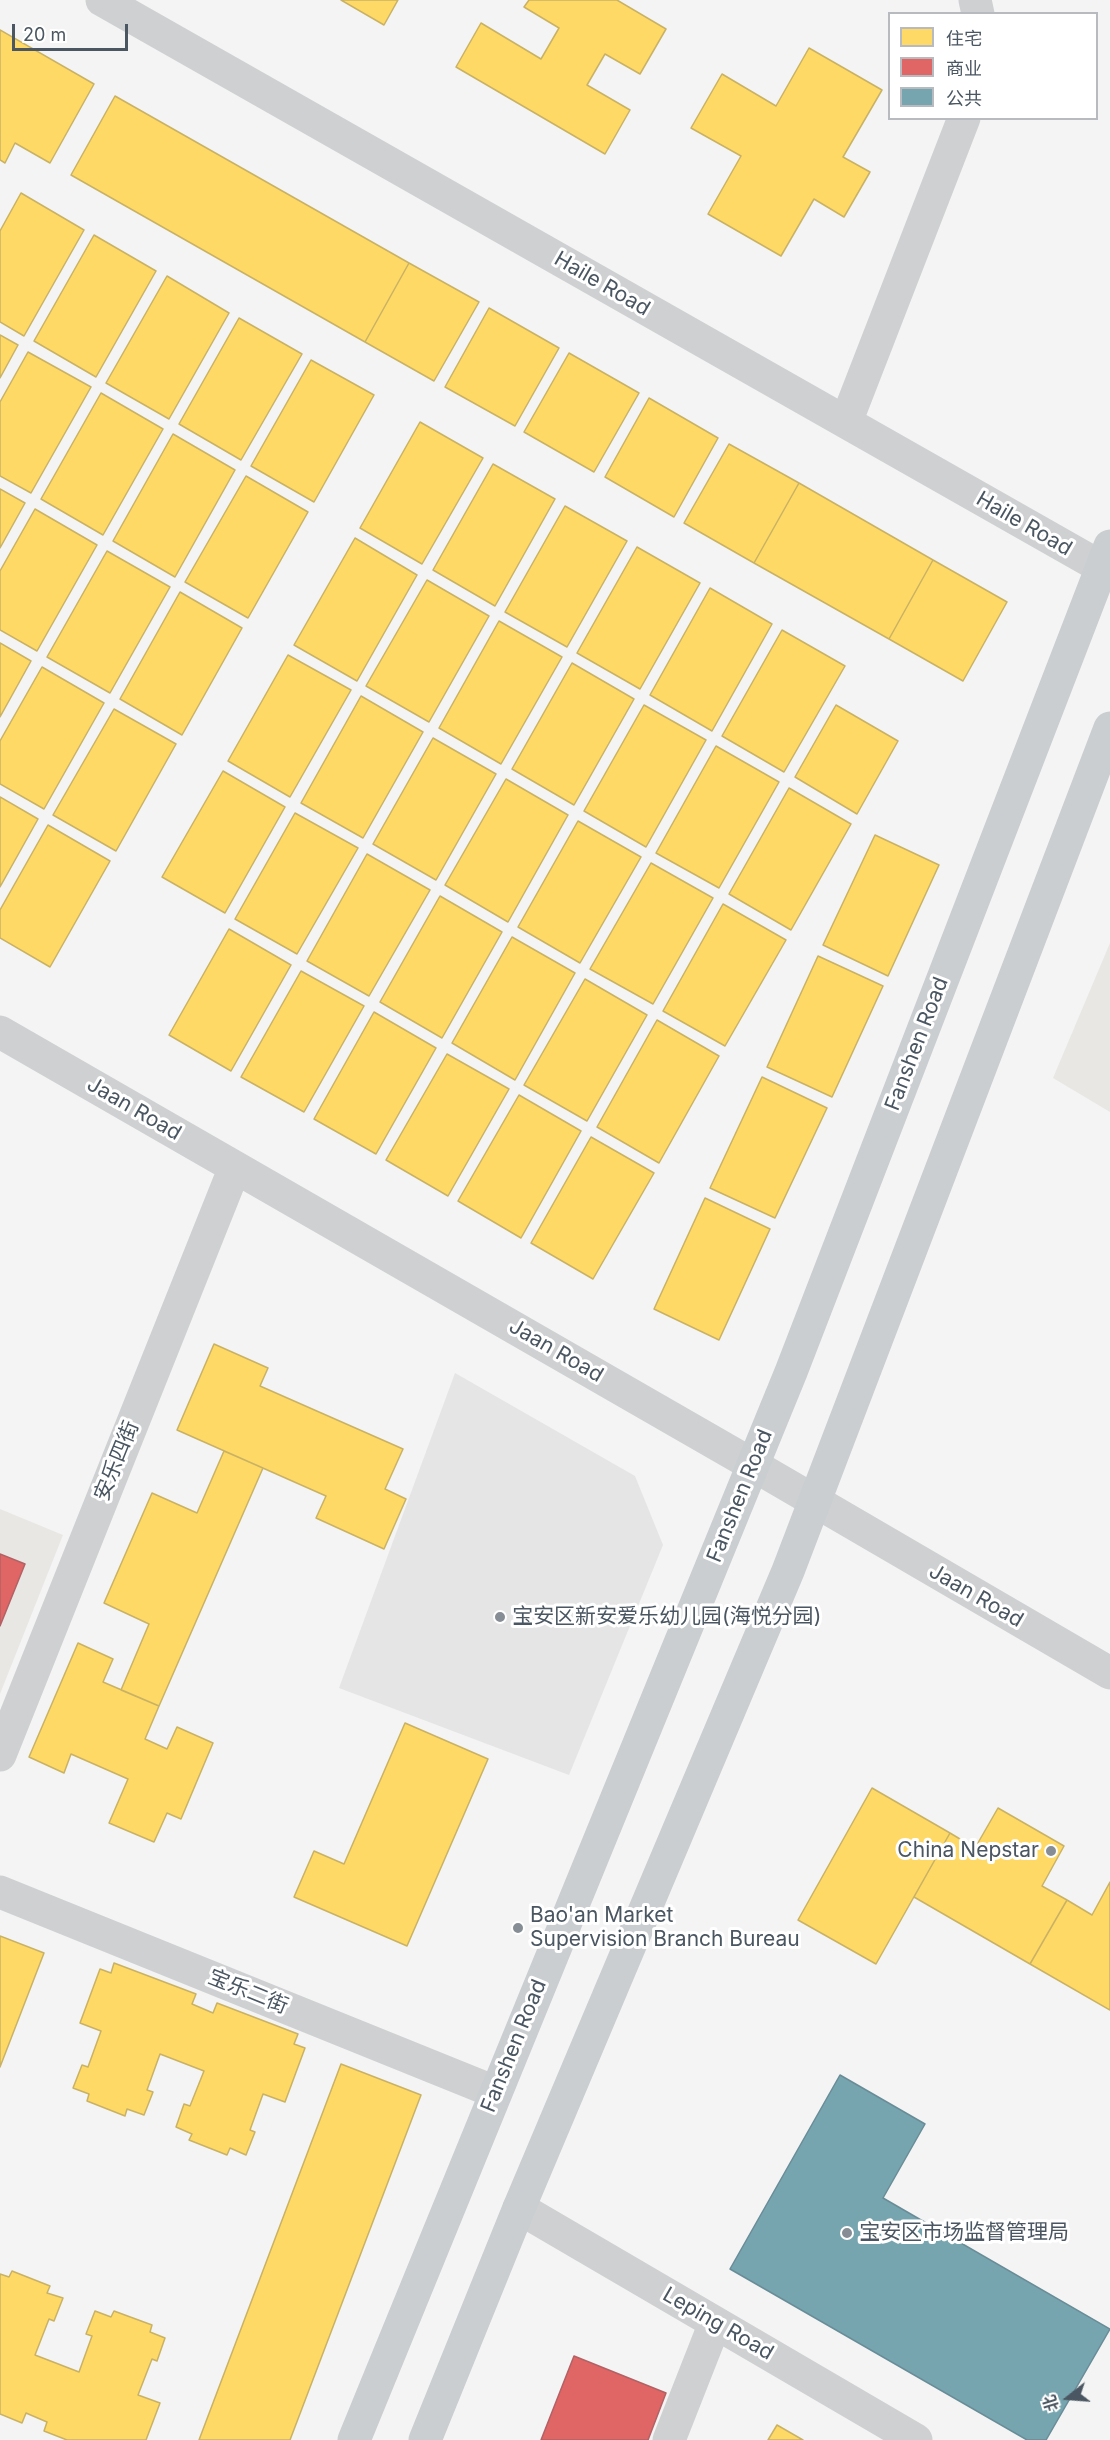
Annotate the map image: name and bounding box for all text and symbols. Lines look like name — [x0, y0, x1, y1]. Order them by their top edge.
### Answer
scale bar — [15, 12, 130, 50]
legend — [888, 12, 1098, 120]
text: 20 m — [23, 24, 66, 45]
text: 住宅 — [946, 28, 982, 49]
text: 商业 — [946, 58, 982, 79]
text: 公共 — [946, 88, 982, 109]
street label: Haile Road — [550, 246, 654, 322]
street label: Haile Road — [972, 486, 1076, 562]
street label: Fanshen Road — [880, 974, 954, 1114]
street label: Jaan Road — [82, 1072, 186, 1146]
street label: Jaan Road — [504, 1314, 608, 1388]
street label: 安乐四街 — [90, 1417, 144, 1505]
street label: Fanshen Road — [702, 1426, 778, 1566]
street label: Jaan Road — [924, 1559, 1028, 1633]
place label: 宝安区新安爱乐幼儿园(海悦分园) — [512, 1604, 821, 1630]
marker: 宝安区新安爱乐幼儿园(海悦分园) — [493, 1610, 507, 1624]
place label: China Nepstar — [897, 1838, 1039, 1864]
marker: China Nepstar — [1044, 1844, 1058, 1858]
place label: Bao'an Market Supervision Branch Bureau — [530, 1903, 800, 1953]
marker: Bao'an Market Supervision Branch Bureau — [511, 1921, 525, 1935]
street label: 宝乐二街 — [204, 1965, 292, 2019]
street label: Fanshen Road — [476, 1976, 552, 2116]
place label: 宝安区市场监督管理局 — [859, 2220, 1069, 2246]
marker: 宝安区市场监督管理局 — [840, 2226, 854, 2240]
street label: Leping Road — [658, 2282, 778, 2366]
north arrow — [1038, 2368, 1098, 2428]
text: 北 — [1039, 2393, 1063, 2414]

